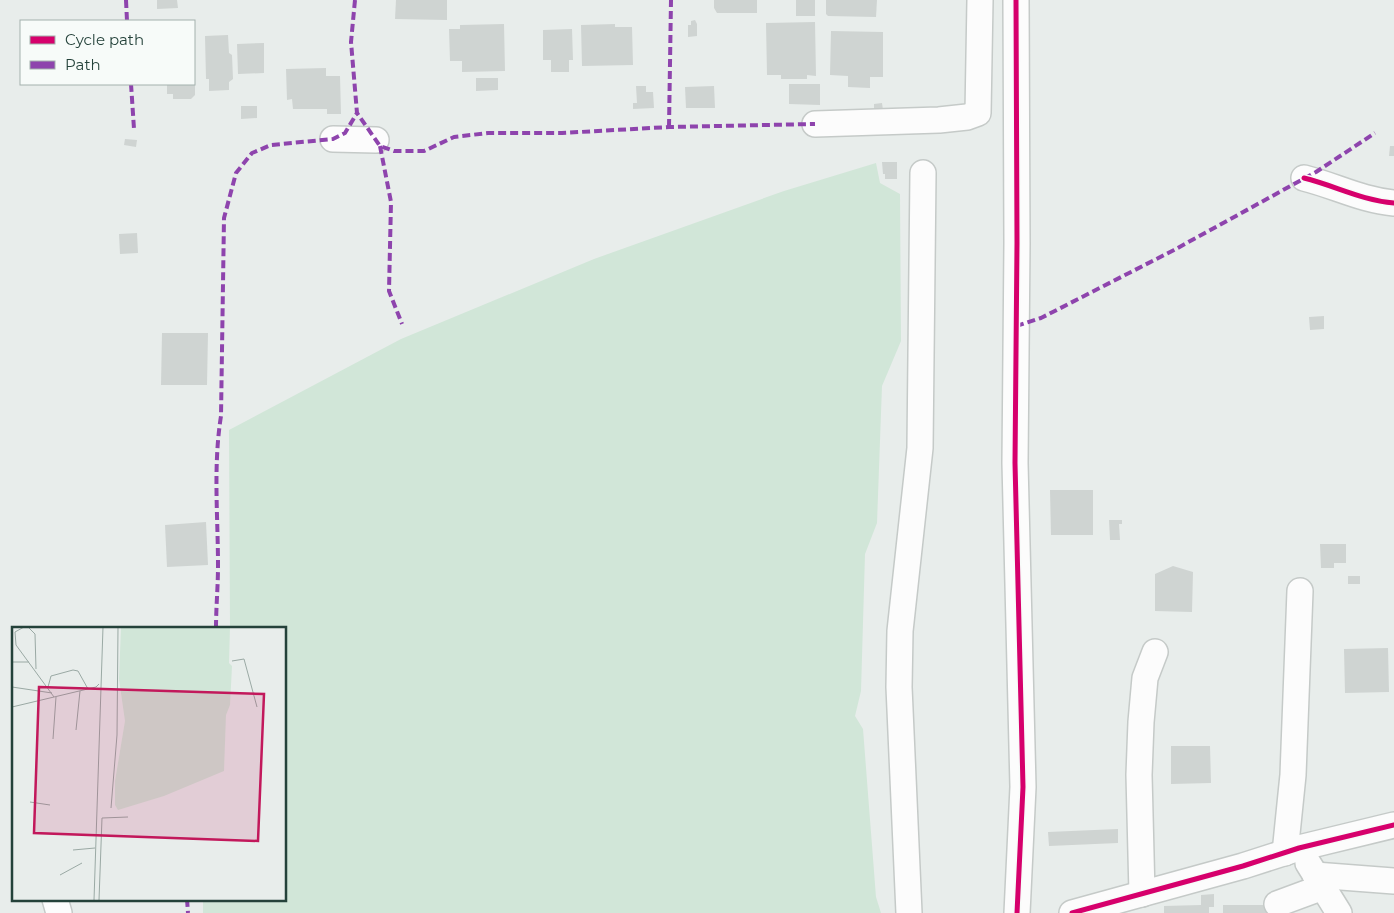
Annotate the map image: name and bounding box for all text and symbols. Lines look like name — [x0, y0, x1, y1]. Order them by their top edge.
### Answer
legend — [20, 20, 195, 85]
text: Cycle path — [65, 30, 144, 49]
text: Path — [65, 55, 101, 74]
inset map — [12, 627, 286, 900]

